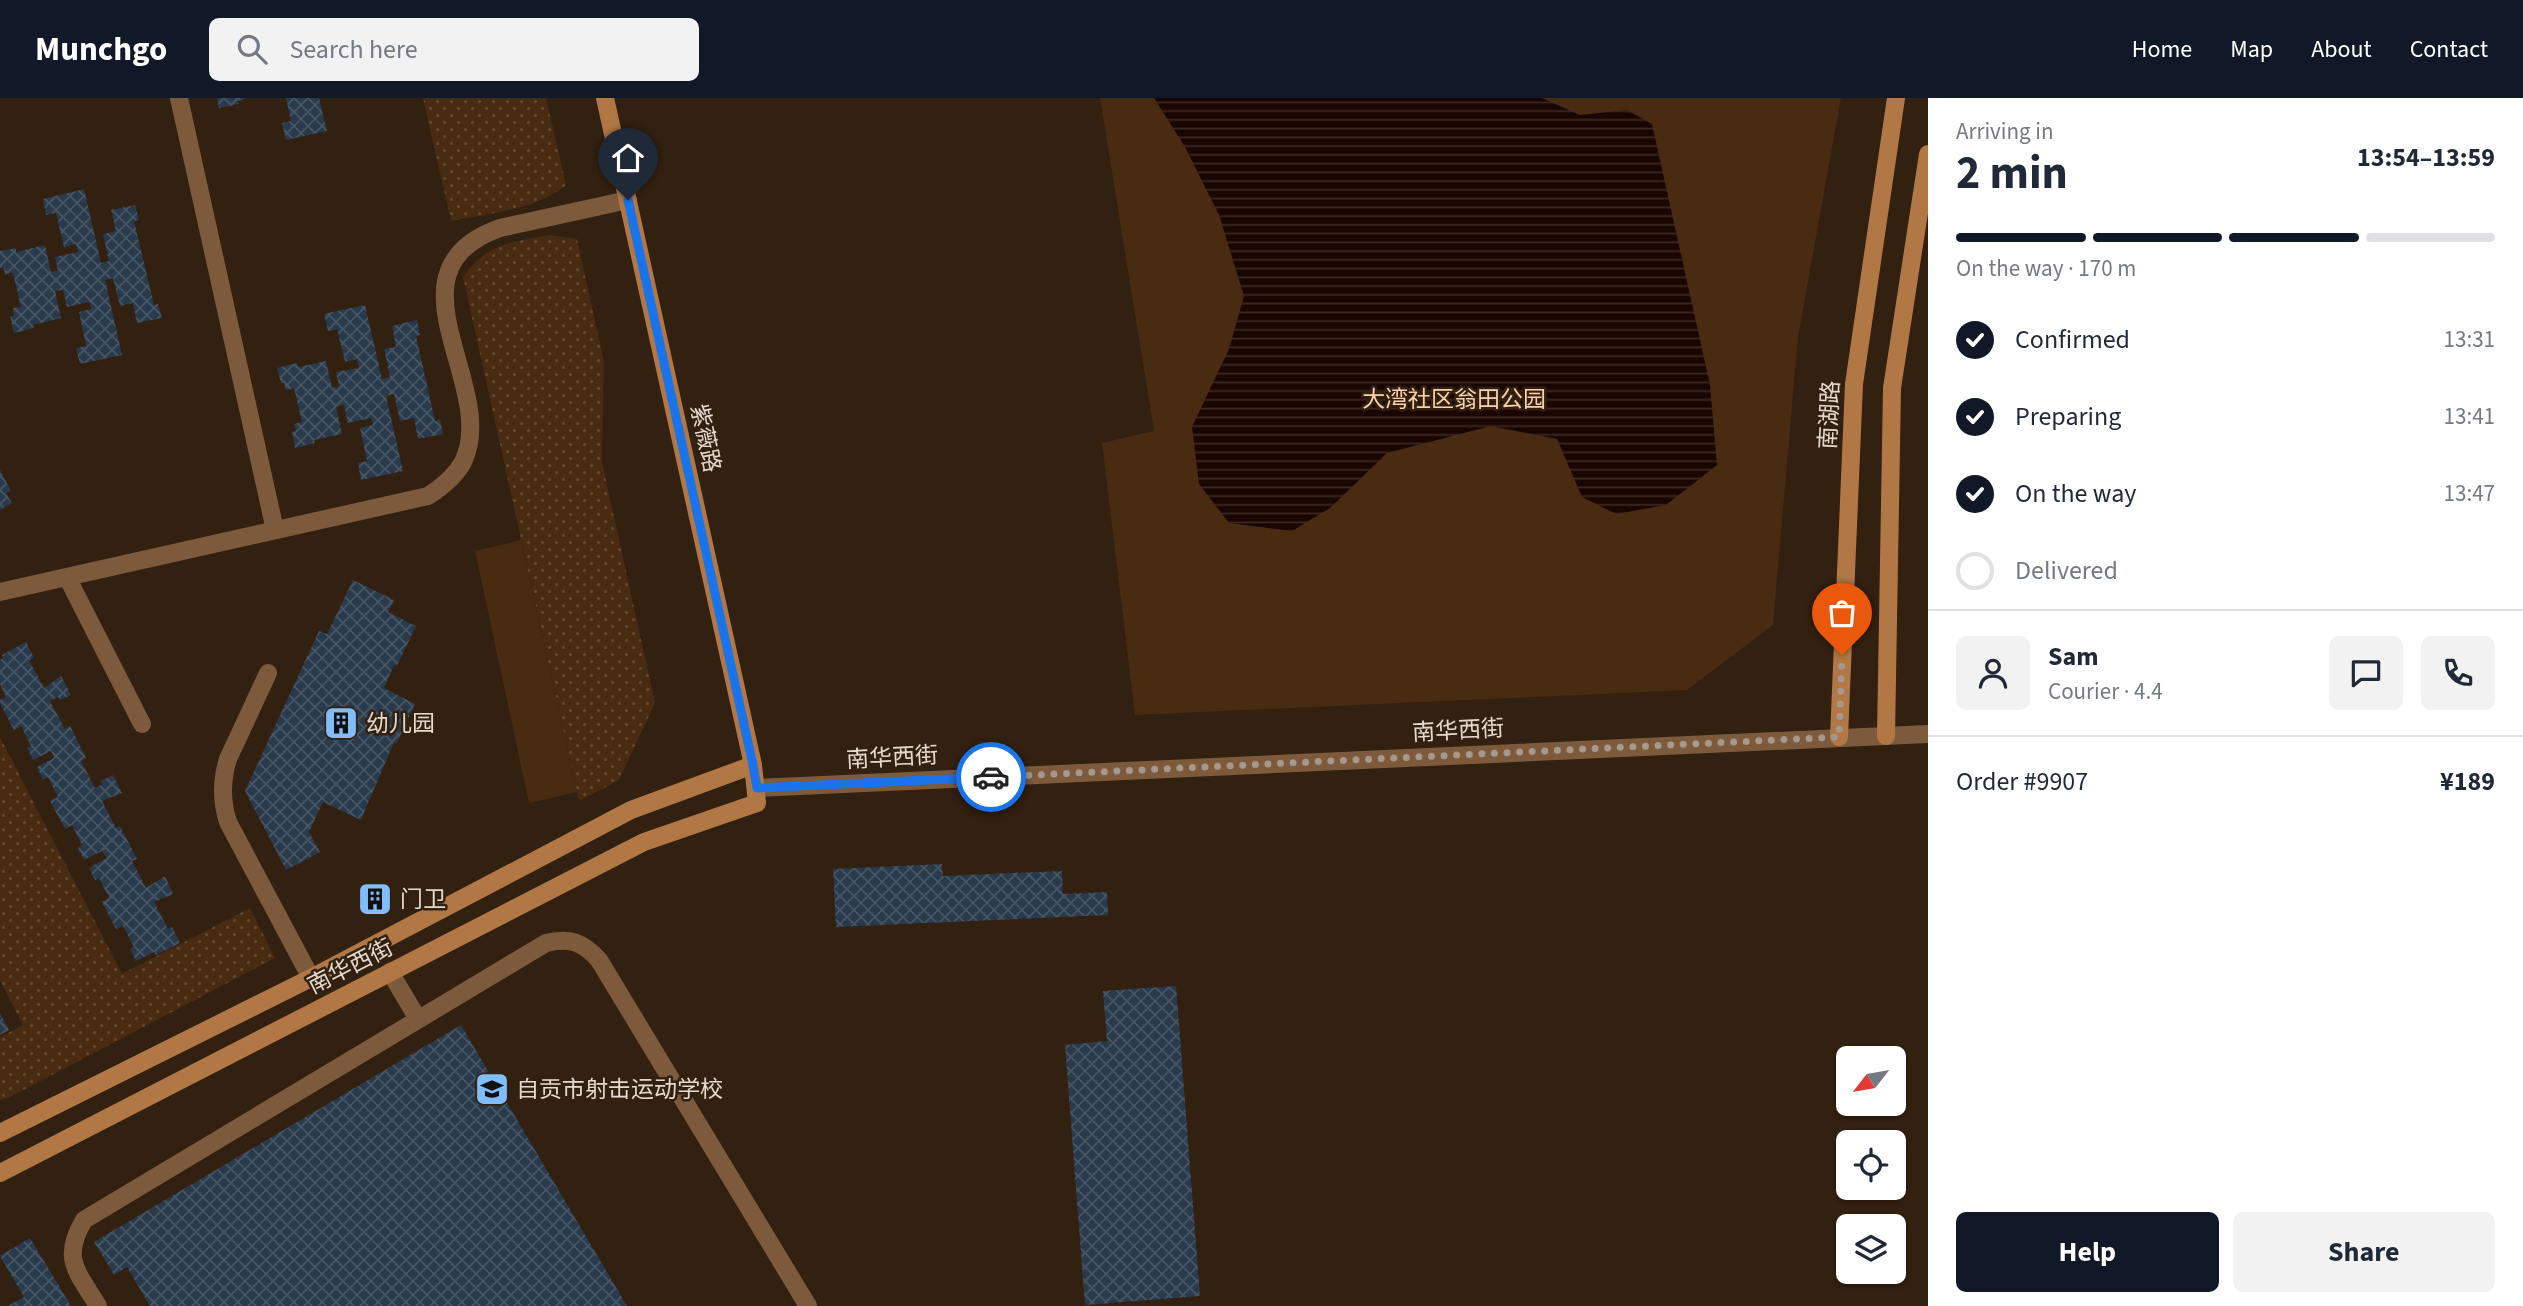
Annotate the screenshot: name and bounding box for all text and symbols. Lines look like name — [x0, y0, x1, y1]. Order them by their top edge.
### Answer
search box — [209, 18, 699, 81]
text: Munchgo — [35, 26, 167, 73]
icon: search — [233, 30, 271, 68]
text: Search here — [289, 31, 418, 68]
text: Home — [2132, 32, 2192, 67]
text: Map — [2230, 32, 2273, 67]
text: About — [2311, 32, 2372, 67]
text: Contact — [2410, 32, 2488, 67]
text: Arriving in — [1956, 115, 2054, 148]
pin — [598, 128, 658, 200]
icon: home — [609, 139, 647, 177]
text: 13:54–13:59 — [2357, 139, 2495, 176]
text: 2 min — [1956, 141, 2068, 206]
text: On the way · 170 m — [1956, 252, 2136, 285]
icon: check — [1956, 321, 1994, 359]
text: Confirmed — [2015, 321, 2130, 358]
text: 13:31 — [2444, 323, 2495, 356]
street label: 南湖路 — [1811, 380, 1848, 450]
park label: 大湾社区翁田公园 — [1362, 383, 1546, 416]
icon: check — [1956, 398, 1994, 436]
text: Preparing — [2015, 398, 2121, 435]
text: 13:41 — [2444, 400, 2495, 433]
street label: 紫薇路 — [682, 401, 729, 475]
icon: check — [1956, 475, 1994, 513]
text: On the way — [2015, 475, 2136, 512]
text: 13:47 — [2444, 477, 2495, 510]
text: Delivered — [2015, 552, 2118, 589]
pin — [1812, 583, 1872, 655]
icon: bag — [1823, 594, 1861, 632]
button: person — [1956, 636, 2030, 710]
button: chat — [2329, 636, 2403, 710]
button: phone — [2421, 636, 2495, 710]
text: Sam — [2048, 638, 2098, 675]
text: Courier · 4.4 — [2048, 675, 2163, 708]
building icon: 幼儿园 — [322, 704, 360, 742]
place label: 幼儿园 — [366, 707, 435, 740]
street label: 南华西街 — [1411, 712, 1505, 749]
street label: 南华西街 — [845, 739, 939, 776]
courier — [956, 742, 1026, 812]
icon: car — [972, 758, 1010, 796]
text: Order #9907 — [1956, 763, 2088, 800]
text: ¥189 — [2440, 763, 2495, 800]
building icon: 门卫 — [356, 880, 394, 918]
place label: 门卫 — [400, 883, 446, 916]
street label: 南华西街 — [302, 931, 399, 1002]
north arrow — [1836, 1046, 1906, 1116]
map controls — [1836, 1046, 1906, 1284]
school or university icon: 自贡市射击运动学校 — [473, 1070, 511, 1108]
place label: 自贡市射击运动学校 — [516, 1073, 723, 1106]
button: locate — [1836, 1130, 1906, 1200]
button: Help — [1956, 1212, 2219, 1292]
button: Share — [2233, 1212, 2495, 1292]
button: layers — [1836, 1214, 1906, 1284]

